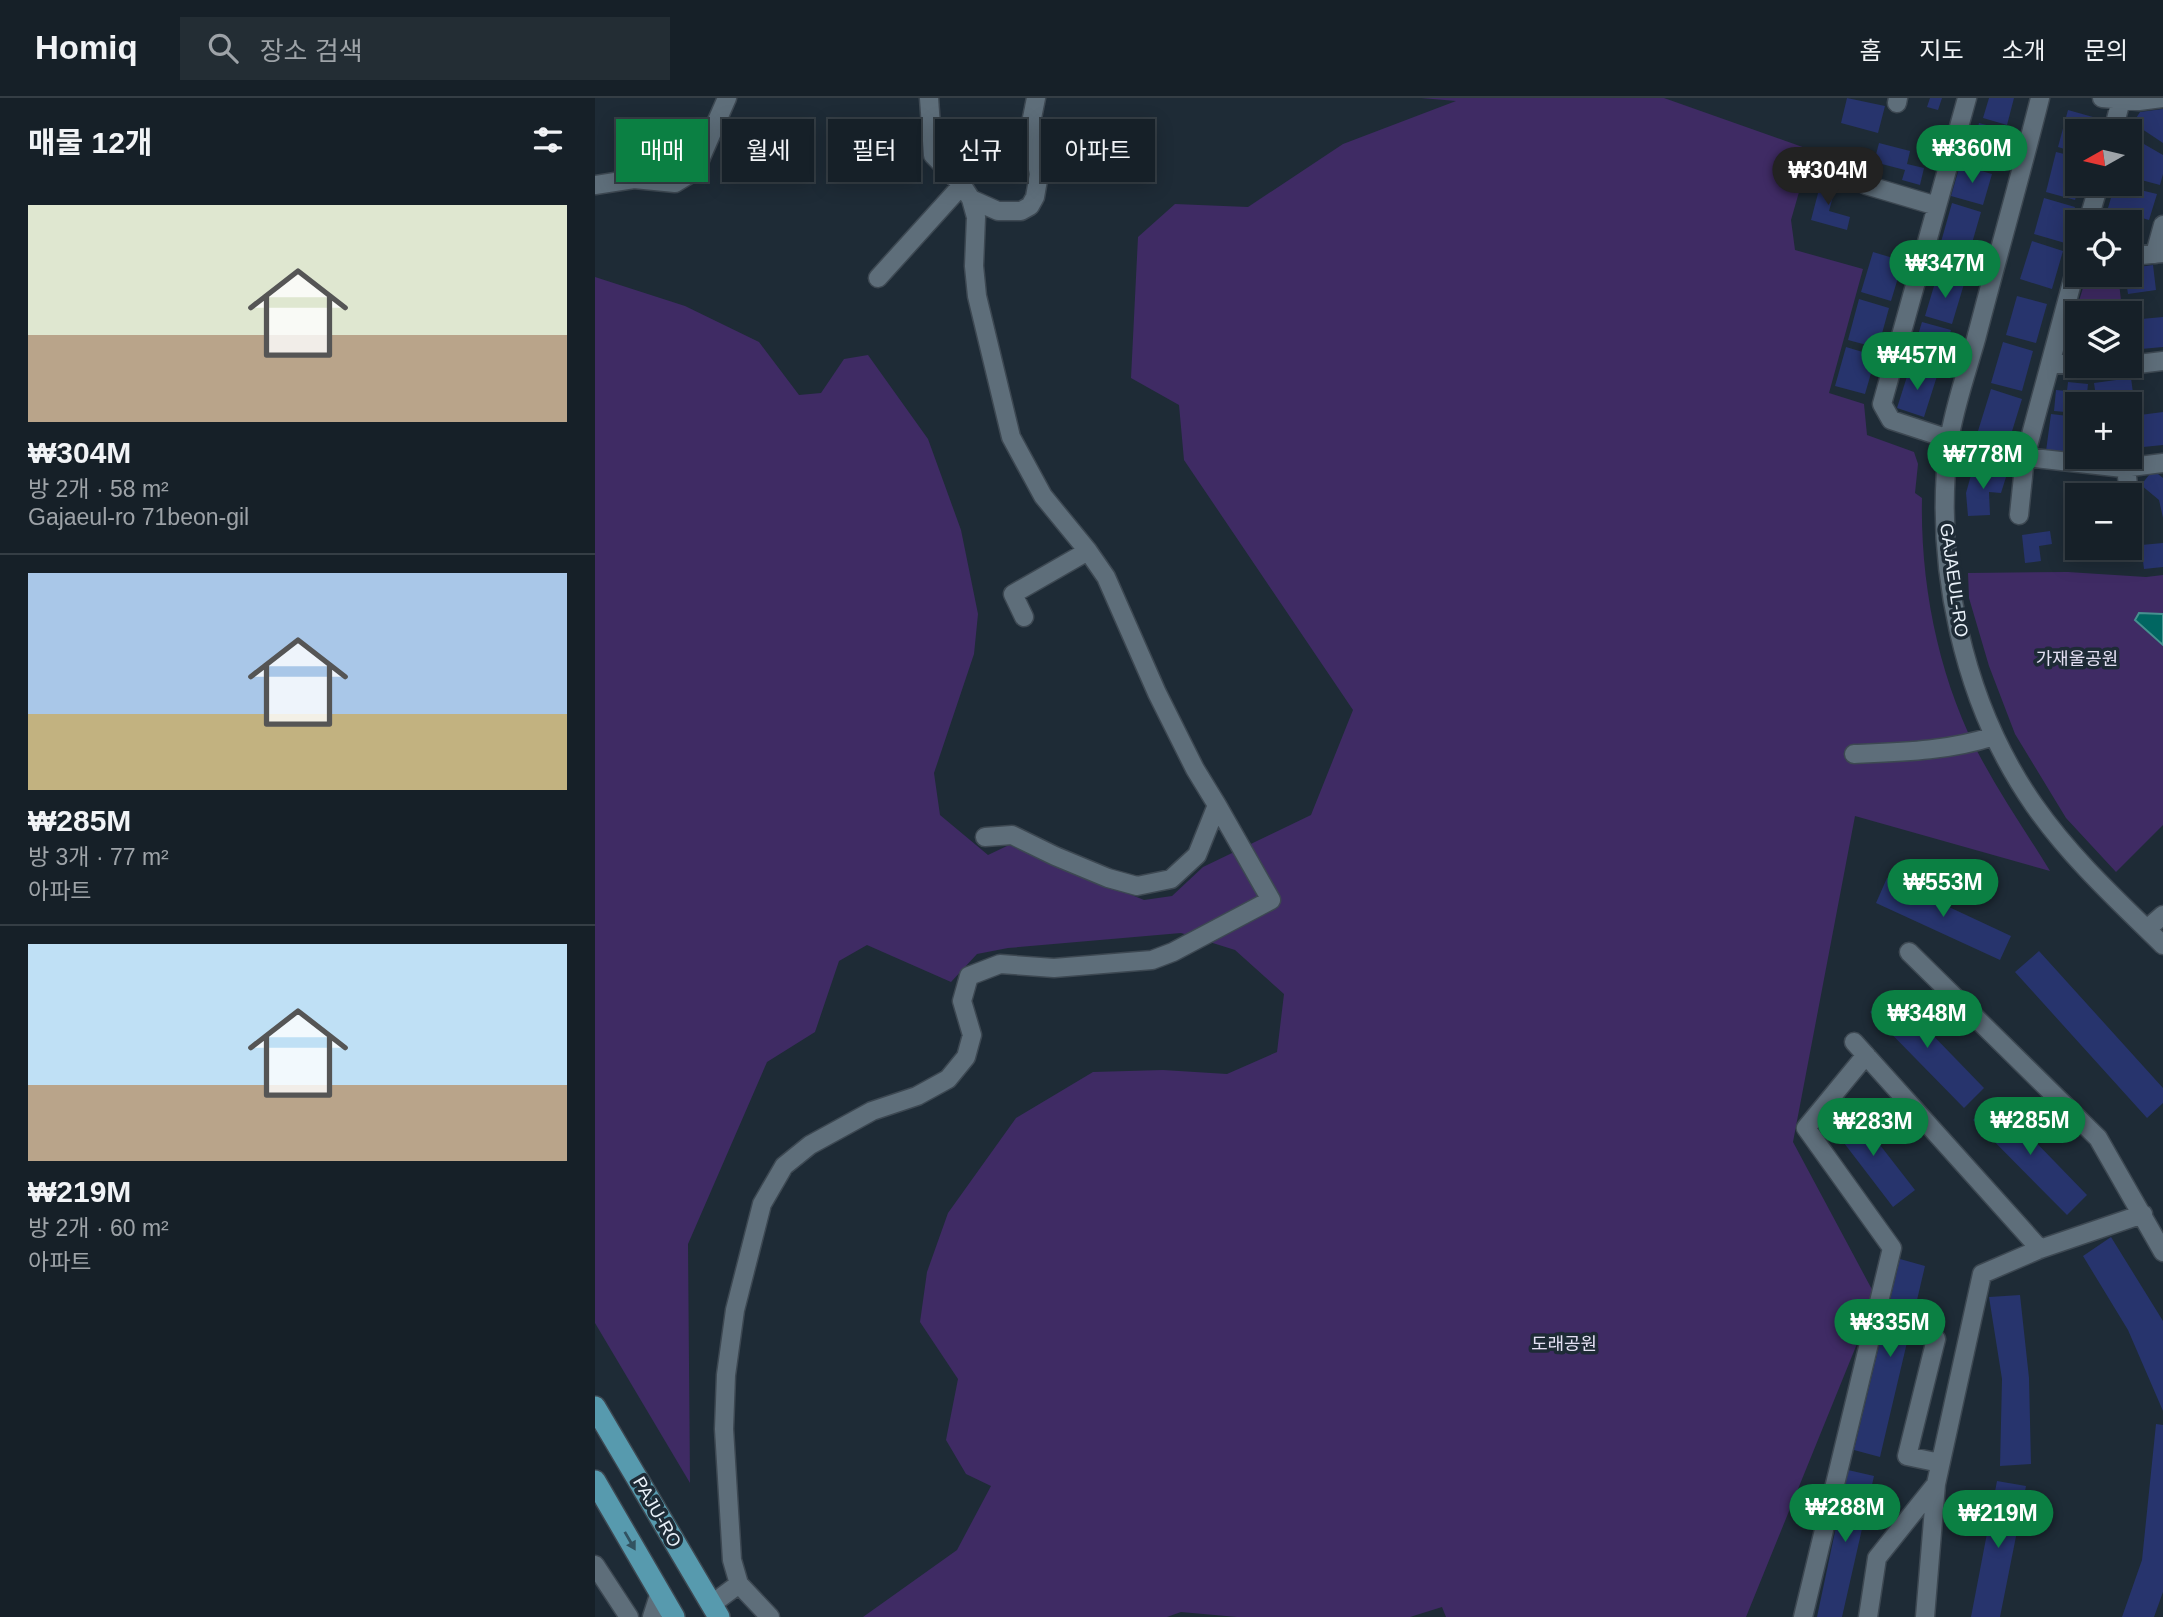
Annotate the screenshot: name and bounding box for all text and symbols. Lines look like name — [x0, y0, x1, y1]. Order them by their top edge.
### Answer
search box — [180, 17, 670, 80]
text: Homiq — [35, 29, 138, 66]
icon: search — [204, 29, 242, 67]
text: 장소 검색 — [260, 36, 363, 66]
text: 홈 — [1859, 37, 1881, 64]
text: 지도 — [1919, 37, 1964, 64]
text: 소개 — [2002, 37, 2046, 64]
text: 문의 — [2084, 37, 2128, 64]
chip: 매매 — [616, 119, 708, 182]
chip: 월세 — [722, 119, 814, 182]
chip: 필터 — [828, 119, 921, 182]
chip: 신규 — [935, 119, 1027, 182]
chip: 아파트 — [1041, 119, 1155, 182]
north arrow — [2065, 119, 2142, 196]
map controls — [2065, 119, 2142, 560]
icon: filters — [529, 121, 567, 159]
text: 매물 12개 — [28, 126, 153, 159]
pin: ₩360M — [1923, 126, 2021, 185]
text: ₩360M — [1932, 135, 2012, 161]
pin: ₩304M — [1779, 148, 1877, 207]
text: ₩304M — [1788, 157, 1868, 183]
button: locate — [2065, 210, 2142, 287]
pin: ₩347M — [1896, 240, 1994, 300]
icon: home — [235, 250, 361, 376]
text: ₩347M — [1905, 250, 1985, 276]
button: layers — [2065, 301, 2142, 378]
pin: ₩457M — [1868, 332, 1966, 392]
text: ₩457M — [1877, 342, 1957, 368]
button: + — [2065, 392, 2142, 469]
pin: ₩778M — [1934, 432, 2032, 491]
text: ₩304M — [28, 436, 131, 469]
text: ₩778M — [1943, 441, 2023, 467]
text: 방 2개 · 58 m² — [28, 476, 169, 502]
button: − — [2065, 483, 2142, 560]
text: Gajaeul-ro 71beon-gil — [28, 504, 249, 530]
street label: GAJAEUL-RO — [1936, 522, 1972, 638]
icon: home — [235, 619, 361, 745]
park label: 가재울공원 — [2036, 649, 2118, 669]
text: ₩285M — [28, 804, 131, 837]
text: 방 3개 · 77 m² — [28, 844, 169, 870]
pin: ₩553M — [1894, 860, 1992, 919]
text: ₩553M — [1903, 869, 1983, 895]
text: 아파트 — [28, 878, 91, 904]
icon: home — [235, 990, 361, 1116]
pin: ₩348M — [1878, 990, 1976, 1050]
text: ₩348M — [1887, 1000, 1967, 1026]
pin: ₩283M — [1824, 1098, 1922, 1158]
pin: ₩285M — [1981, 1098, 2079, 1157]
text: ₩285M — [1990, 1107, 2070, 1133]
text: ₩283M — [1833, 1108, 1913, 1134]
text: ₩219M — [28, 1175, 131, 1208]
text: 방 2개 · 60 m² — [28, 1215, 169, 1241]
text: 아파트 — [28, 1249, 91, 1275]
pin: ₩335M — [1841, 1300, 1939, 1359]
text: ₩335M — [1850, 1309, 1930, 1335]
park label: 도래공원 — [1531, 1334, 1597, 1354]
street label: PAJU-RO — [629, 1473, 685, 1551]
pin: ₩288M — [1796, 1484, 1894, 1544]
pin: ₩219M — [1949, 1490, 2047, 1550]
text: ₩288M — [1805, 1494, 1885, 1520]
text: ₩219M — [1958, 1500, 2038, 1526]
one-way arrow — [624, 1532, 636, 1551]

